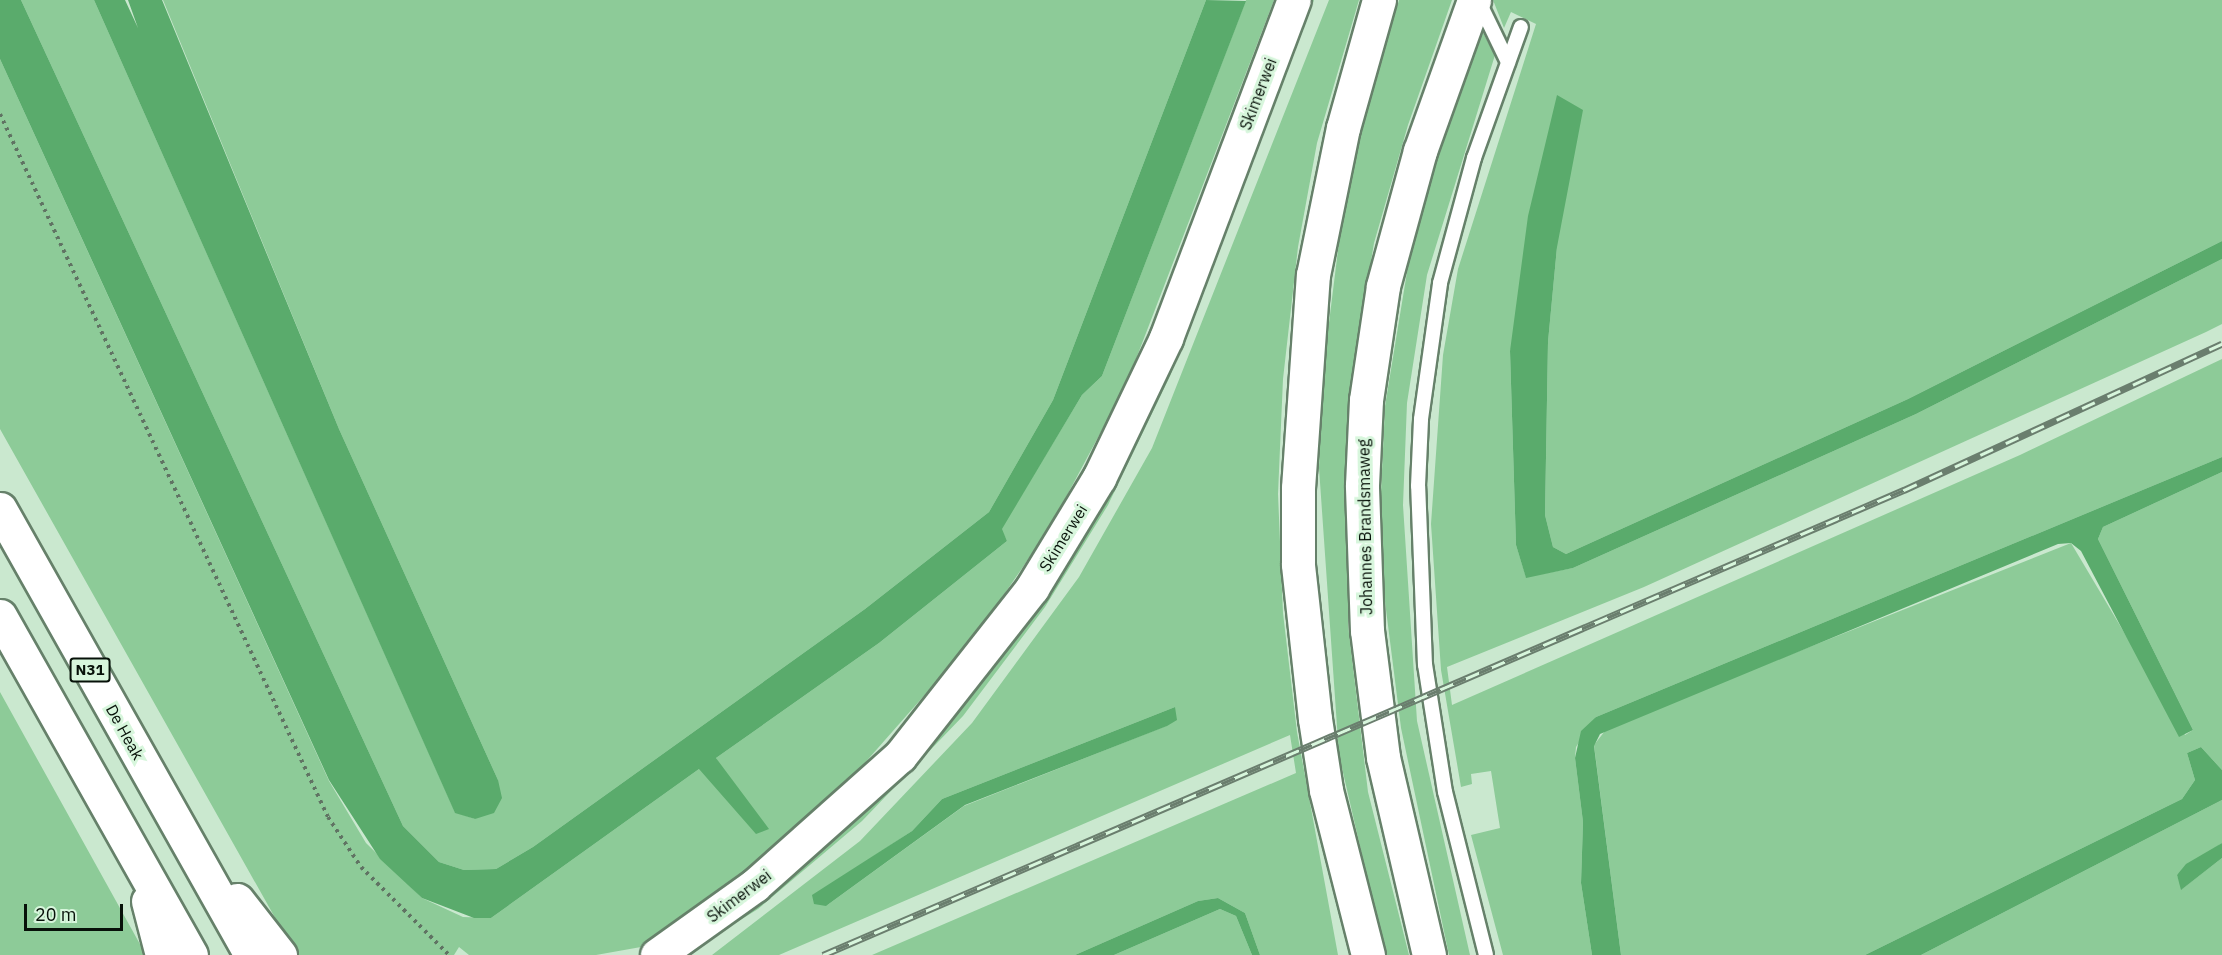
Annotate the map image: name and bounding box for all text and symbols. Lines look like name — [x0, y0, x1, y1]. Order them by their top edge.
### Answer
street label: Skimerwei — [1236, 55, 1280, 133]
street label: Johannes Brandsmaweg — [1354, 439, 1376, 615]
street label: Skimerwei — [1035, 501, 1091, 575]
road number: N31 — [69, 658, 111, 682]
street label: De Heak — [102, 701, 148, 763]
street label: Skimerwei — [703, 866, 775, 926]
scale bar — [27, 892, 126, 930]
text: 20 m — [35, 903, 77, 926]

